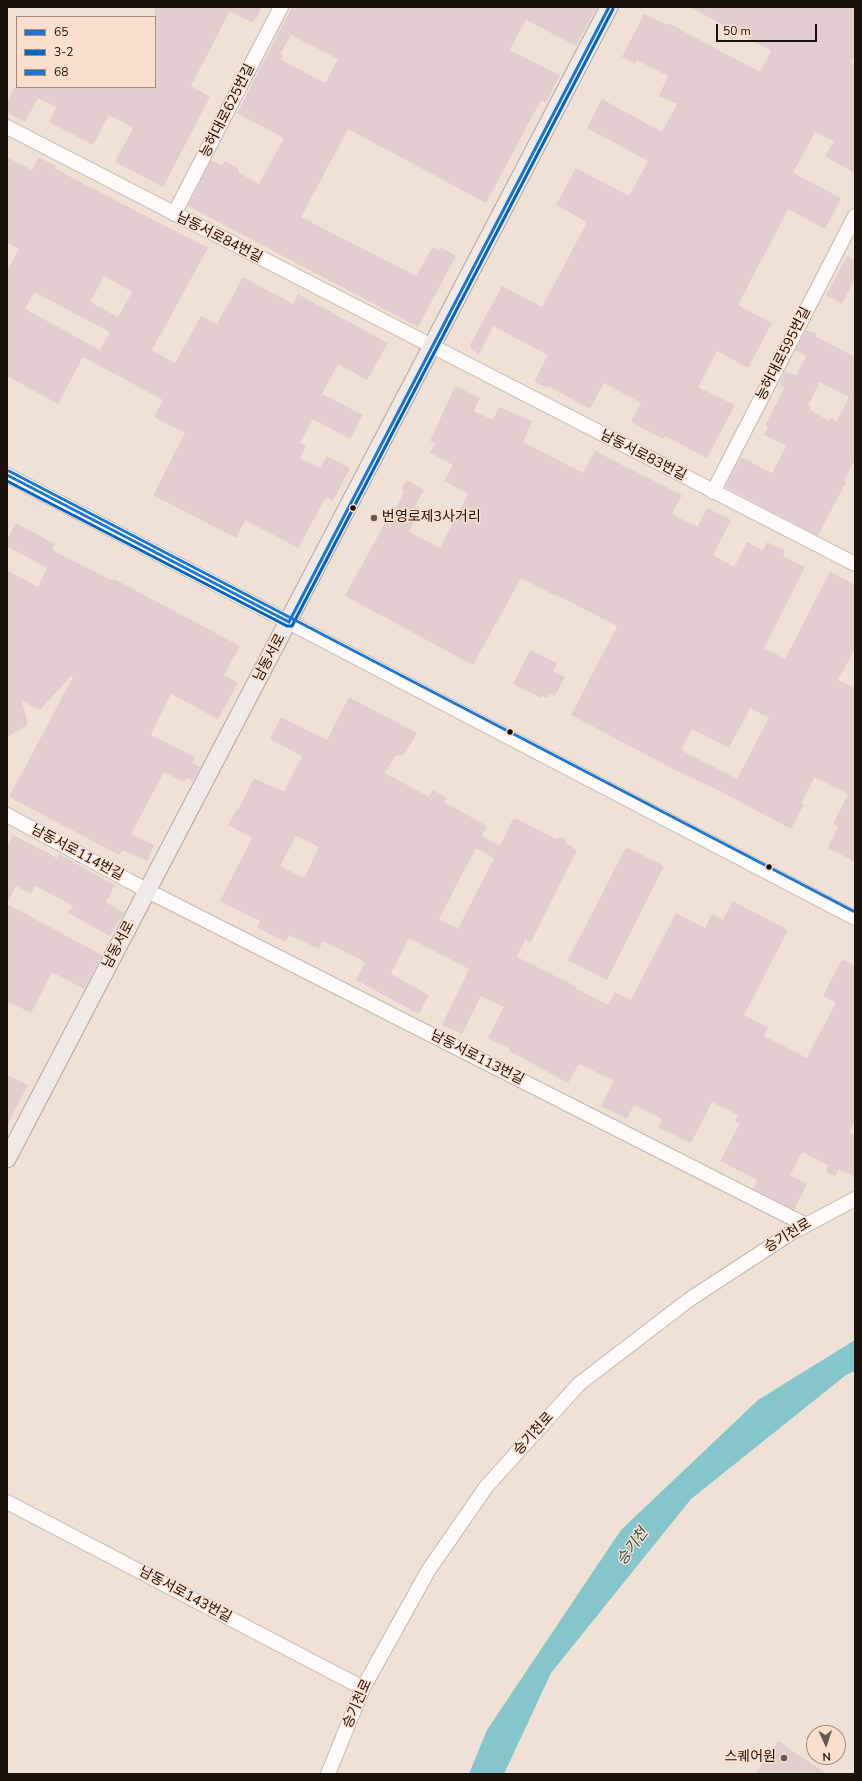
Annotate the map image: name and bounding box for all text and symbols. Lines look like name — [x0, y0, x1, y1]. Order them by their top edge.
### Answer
legend — [16, 16, 156, 88]
scale bar — [718, 16, 819, 42]
text: 50 m — [723, 23, 751, 39]
text: 65 — [54, 24, 68, 40]
text: 3-2 — [54, 44, 74, 60]
street label: 능허대로625번길 — [197, 62, 259, 160]
text: 68 — [54, 64, 68, 80]
street label: 남동서로84번길 — [173, 209, 265, 267]
street label: 능허대로595번길 — [753, 305, 815, 403]
street label: 남동서로83번길 — [597, 427, 689, 485]
unlabelled marker — [348, 503, 358, 513]
place label: 번영로제3사거리 — [382, 510, 481, 526]
marker: 번영로제3사거리 — [369, 513, 379, 523]
street label: 남동서로 — [250, 631, 290, 685]
unlabelled marker — [505, 727, 515, 737]
street label: 남동서로114번길 — [28, 822, 126, 884]
unlabelled marker — [764, 862, 774, 872]
street label: 남동서로 — [99, 918, 139, 972]
street label: 남동서로113번길 — [428, 1027, 526, 1089]
street label: 승기천로 — [762, 1216, 814, 1256]
street label: 승기천로 — [511, 1409, 557, 1459]
water label: 승기천 — [614, 1525, 652, 1569]
street label: 남동서로143번길 — [136, 1564, 234, 1626]
street label: 승기천로 — [340, 1677, 376, 1731]
north arrow — [806, 1725, 846, 1765]
text: N — [822, 1749, 831, 1764]
place label: 스퀘어원 — [724, 1750, 776, 1766]
marker: 스퀘어원 — [779, 1753, 789, 1763]

